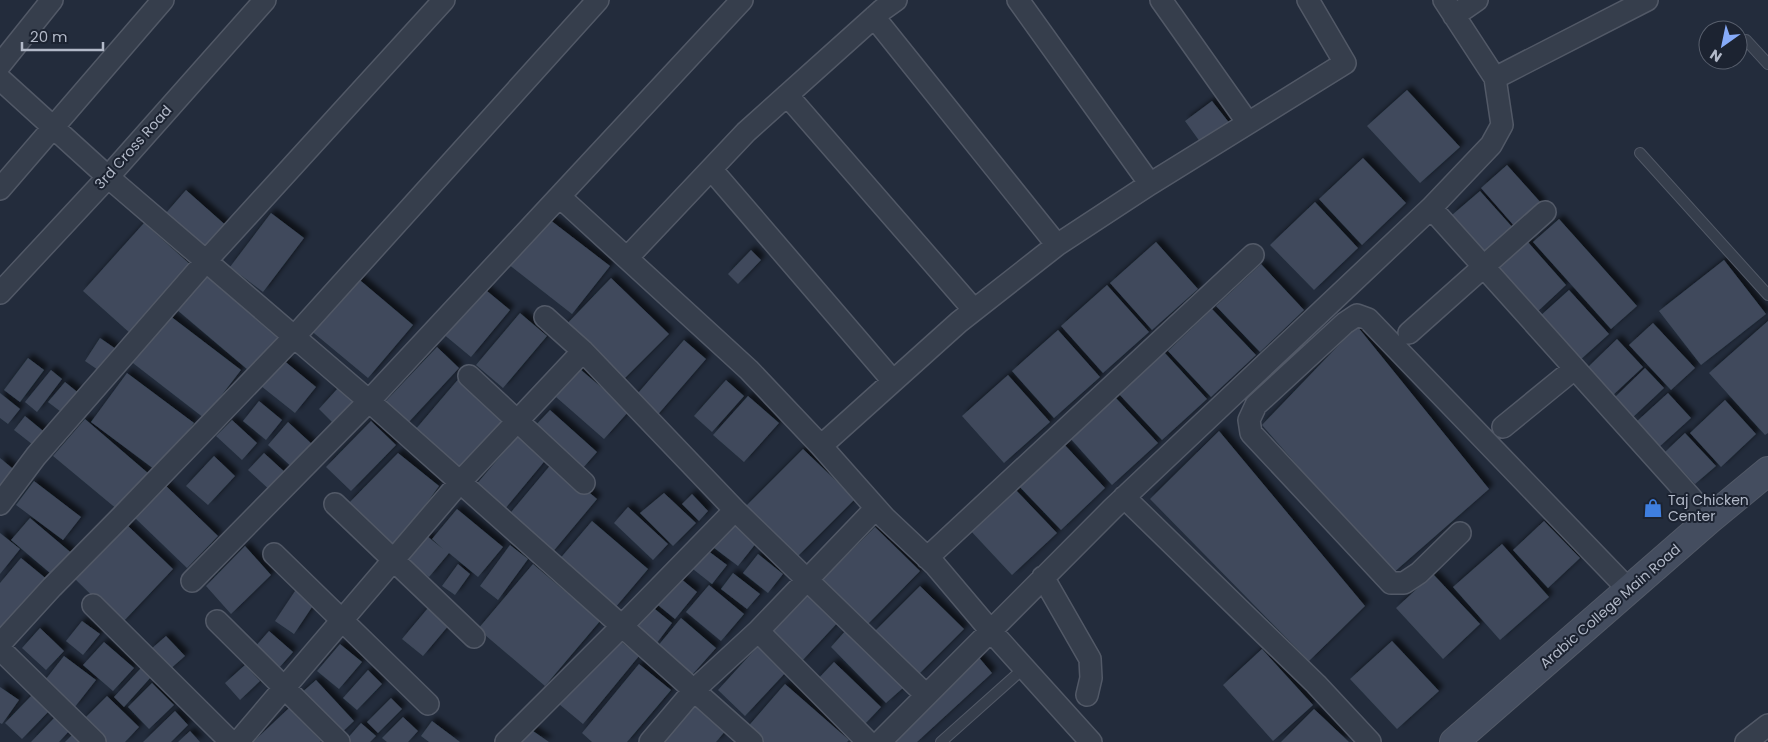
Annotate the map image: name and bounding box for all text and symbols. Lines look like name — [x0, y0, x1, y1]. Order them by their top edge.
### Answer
scale bar — [22, 20, 104, 52]
north arrow — [1698, 20, 1748, 70]
text: 20 m — [30, 26, 68, 47]
text: N — [1706, 45, 1726, 67]
street label: 3rd Cross Road — [90, 101, 176, 193]
place label: Taj Chicken Center — [1668, 490, 1749, 526]
shop icon: Taj Chicken Center — [1642, 497, 1664, 519]
street label: Arabic College Main Road — [1535, 539, 1685, 673]

